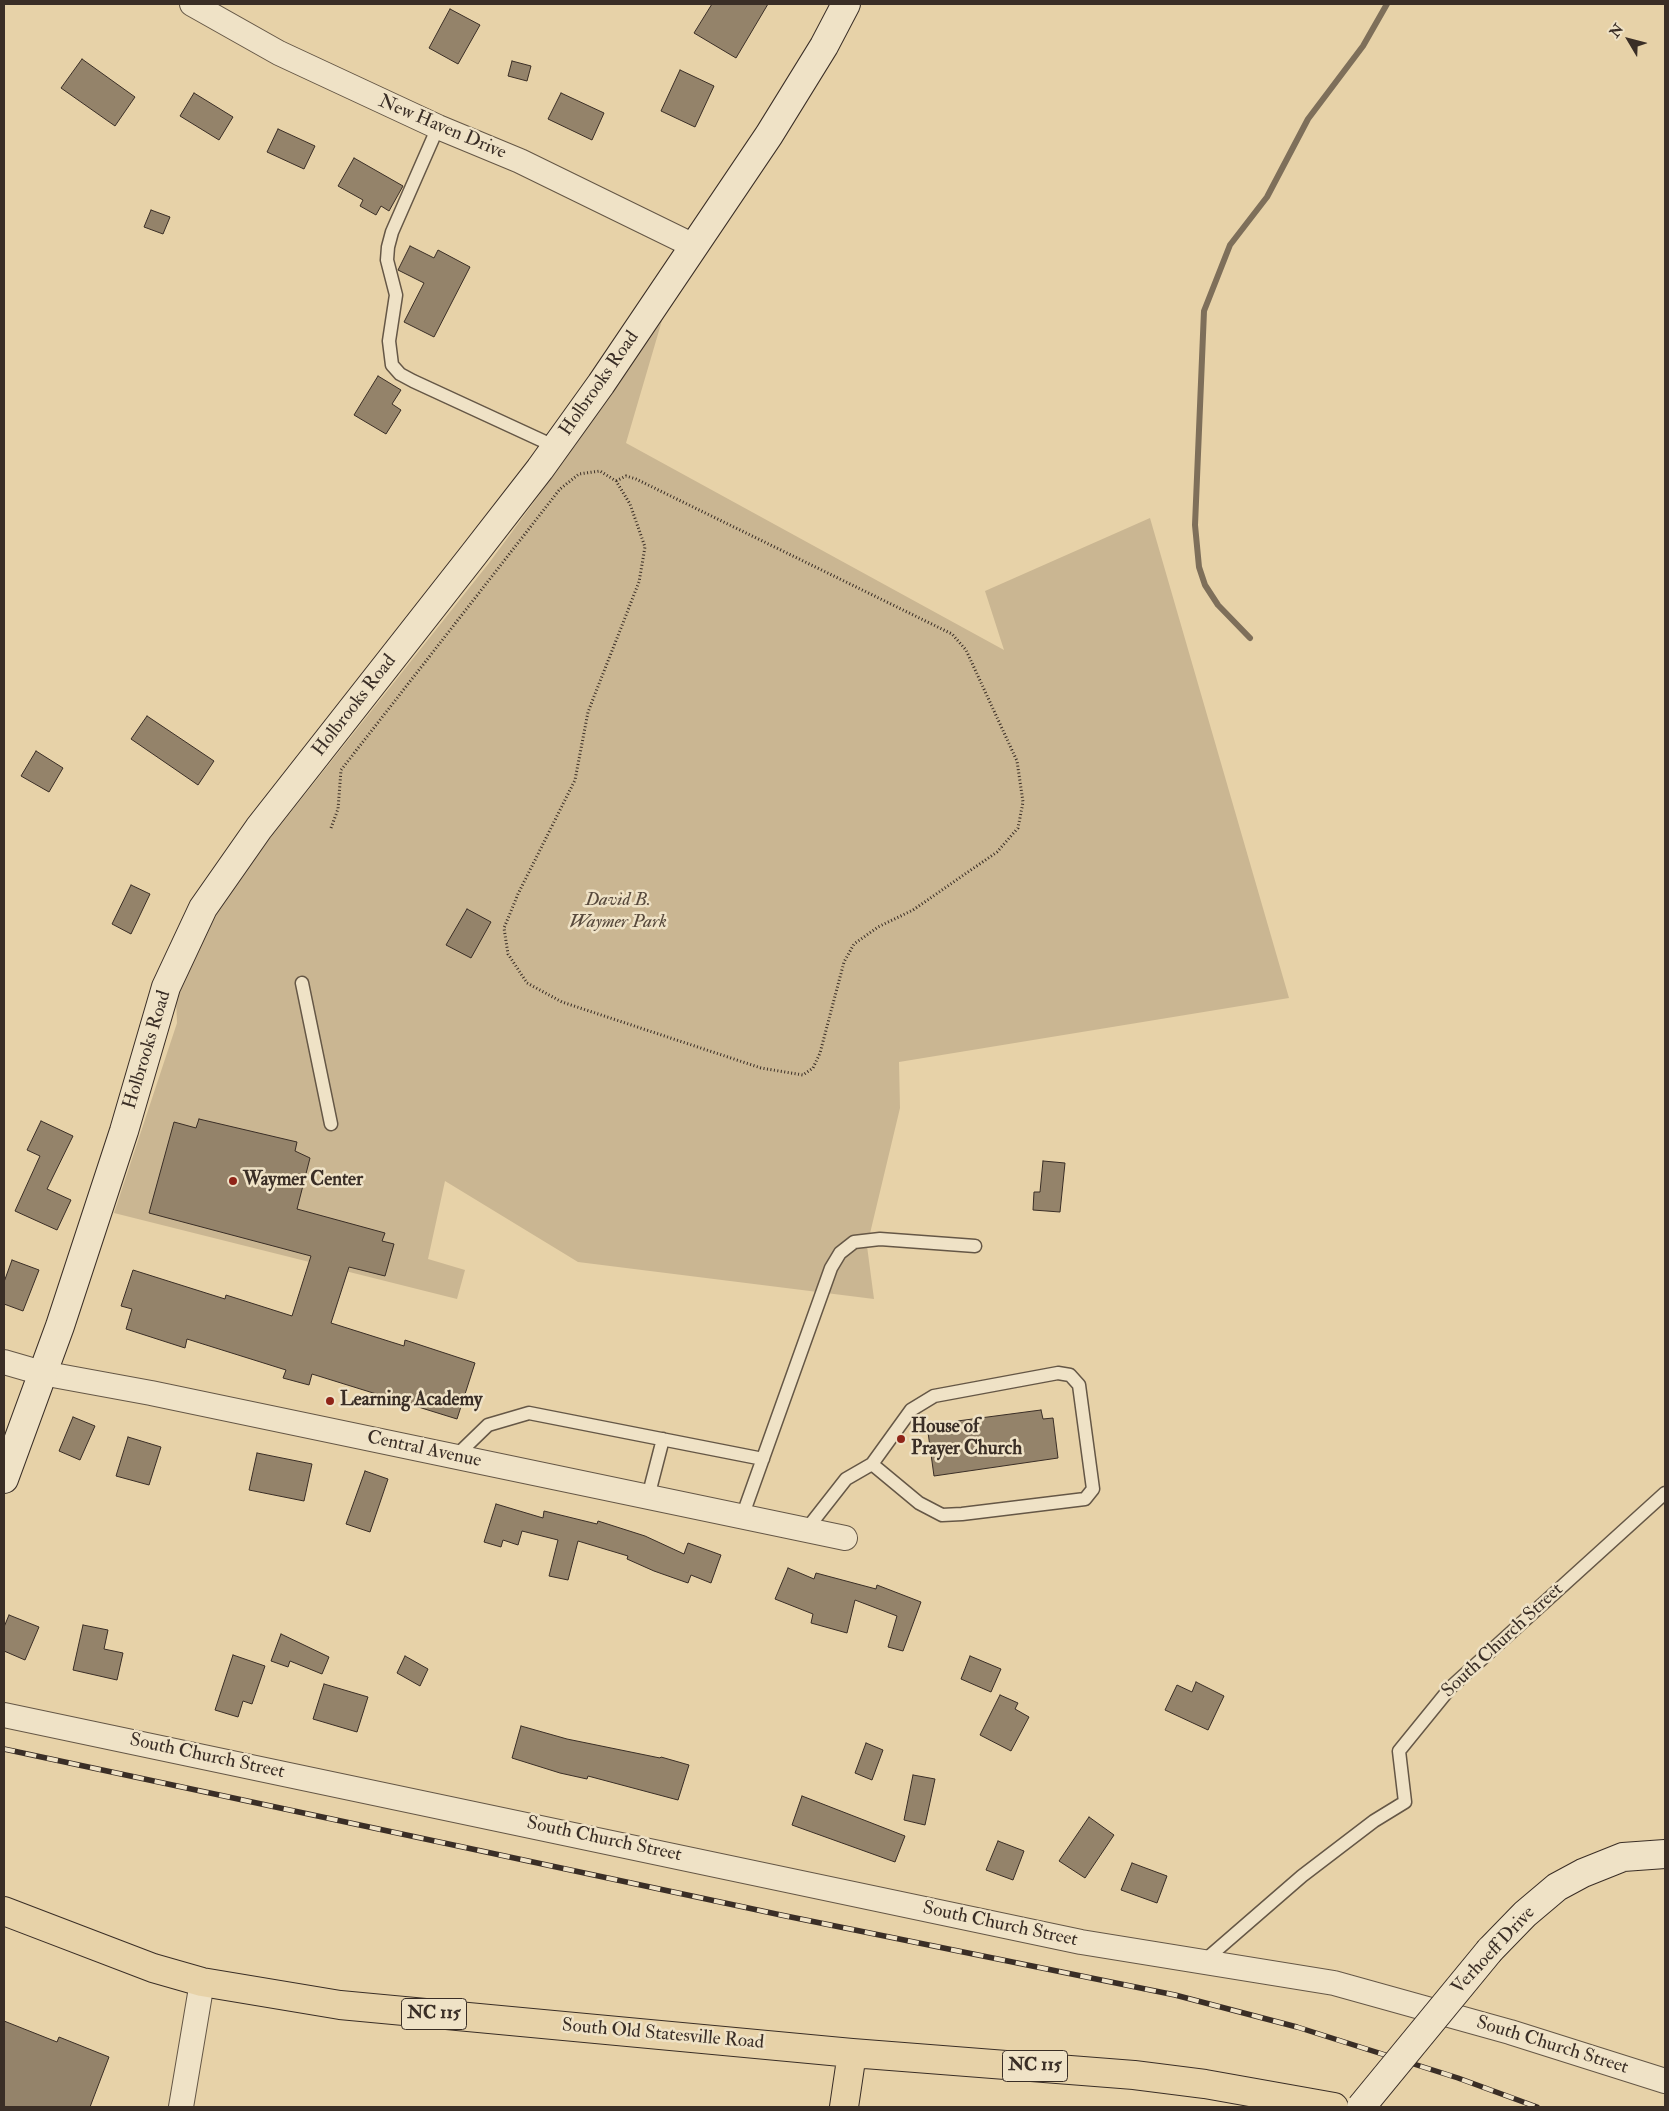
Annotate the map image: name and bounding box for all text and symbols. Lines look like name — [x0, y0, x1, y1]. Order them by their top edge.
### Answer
north arrow — [1604, 15, 1654, 65]
text: N — [1606, 21, 1627, 41]
street label: New Haven Drive — [375, 91, 509, 165]
street label: Holbrooks Road — [555, 327, 645, 441]
street label: Holbrooks Road — [308, 651, 402, 761]
park label: David B. Waymer Park — [569, 890, 667, 934]
street label: Holbrooks Road — [119, 988, 177, 1112]
place label: Waymer Center — [243, 1170, 363, 1192]
marker: Waymer Center — [227, 1175, 239, 1187]
place label: Learning Academy — [340, 1390, 482, 1412]
marker: Learning Academy — [324, 1395, 336, 1407]
place label: House of Prayer Church — [911, 1417, 1022, 1461]
street label: Central Avenue — [365, 1427, 483, 1473]
marker: House of Prayer Church — [895, 1433, 907, 1445]
street label: South Church Street — [1438, 1579, 1568, 1703]
street label: South Church Street — [128, 1729, 286, 1785]
street label: South Church Street — [525, 1812, 683, 1868]
street label: South Church Street — [921, 1897, 1079, 1953]
street label: Verhoeff Drive — [1447, 1902, 1541, 2000]
road number: NC 115 — [402, 1998, 466, 2030]
street label: South Church Street — [1473, 2012, 1631, 2080]
street label: South Old Statesville Road — [561, 2015, 765, 2055]
road number: NC 115 — [1002, 2050, 1068, 2082]

